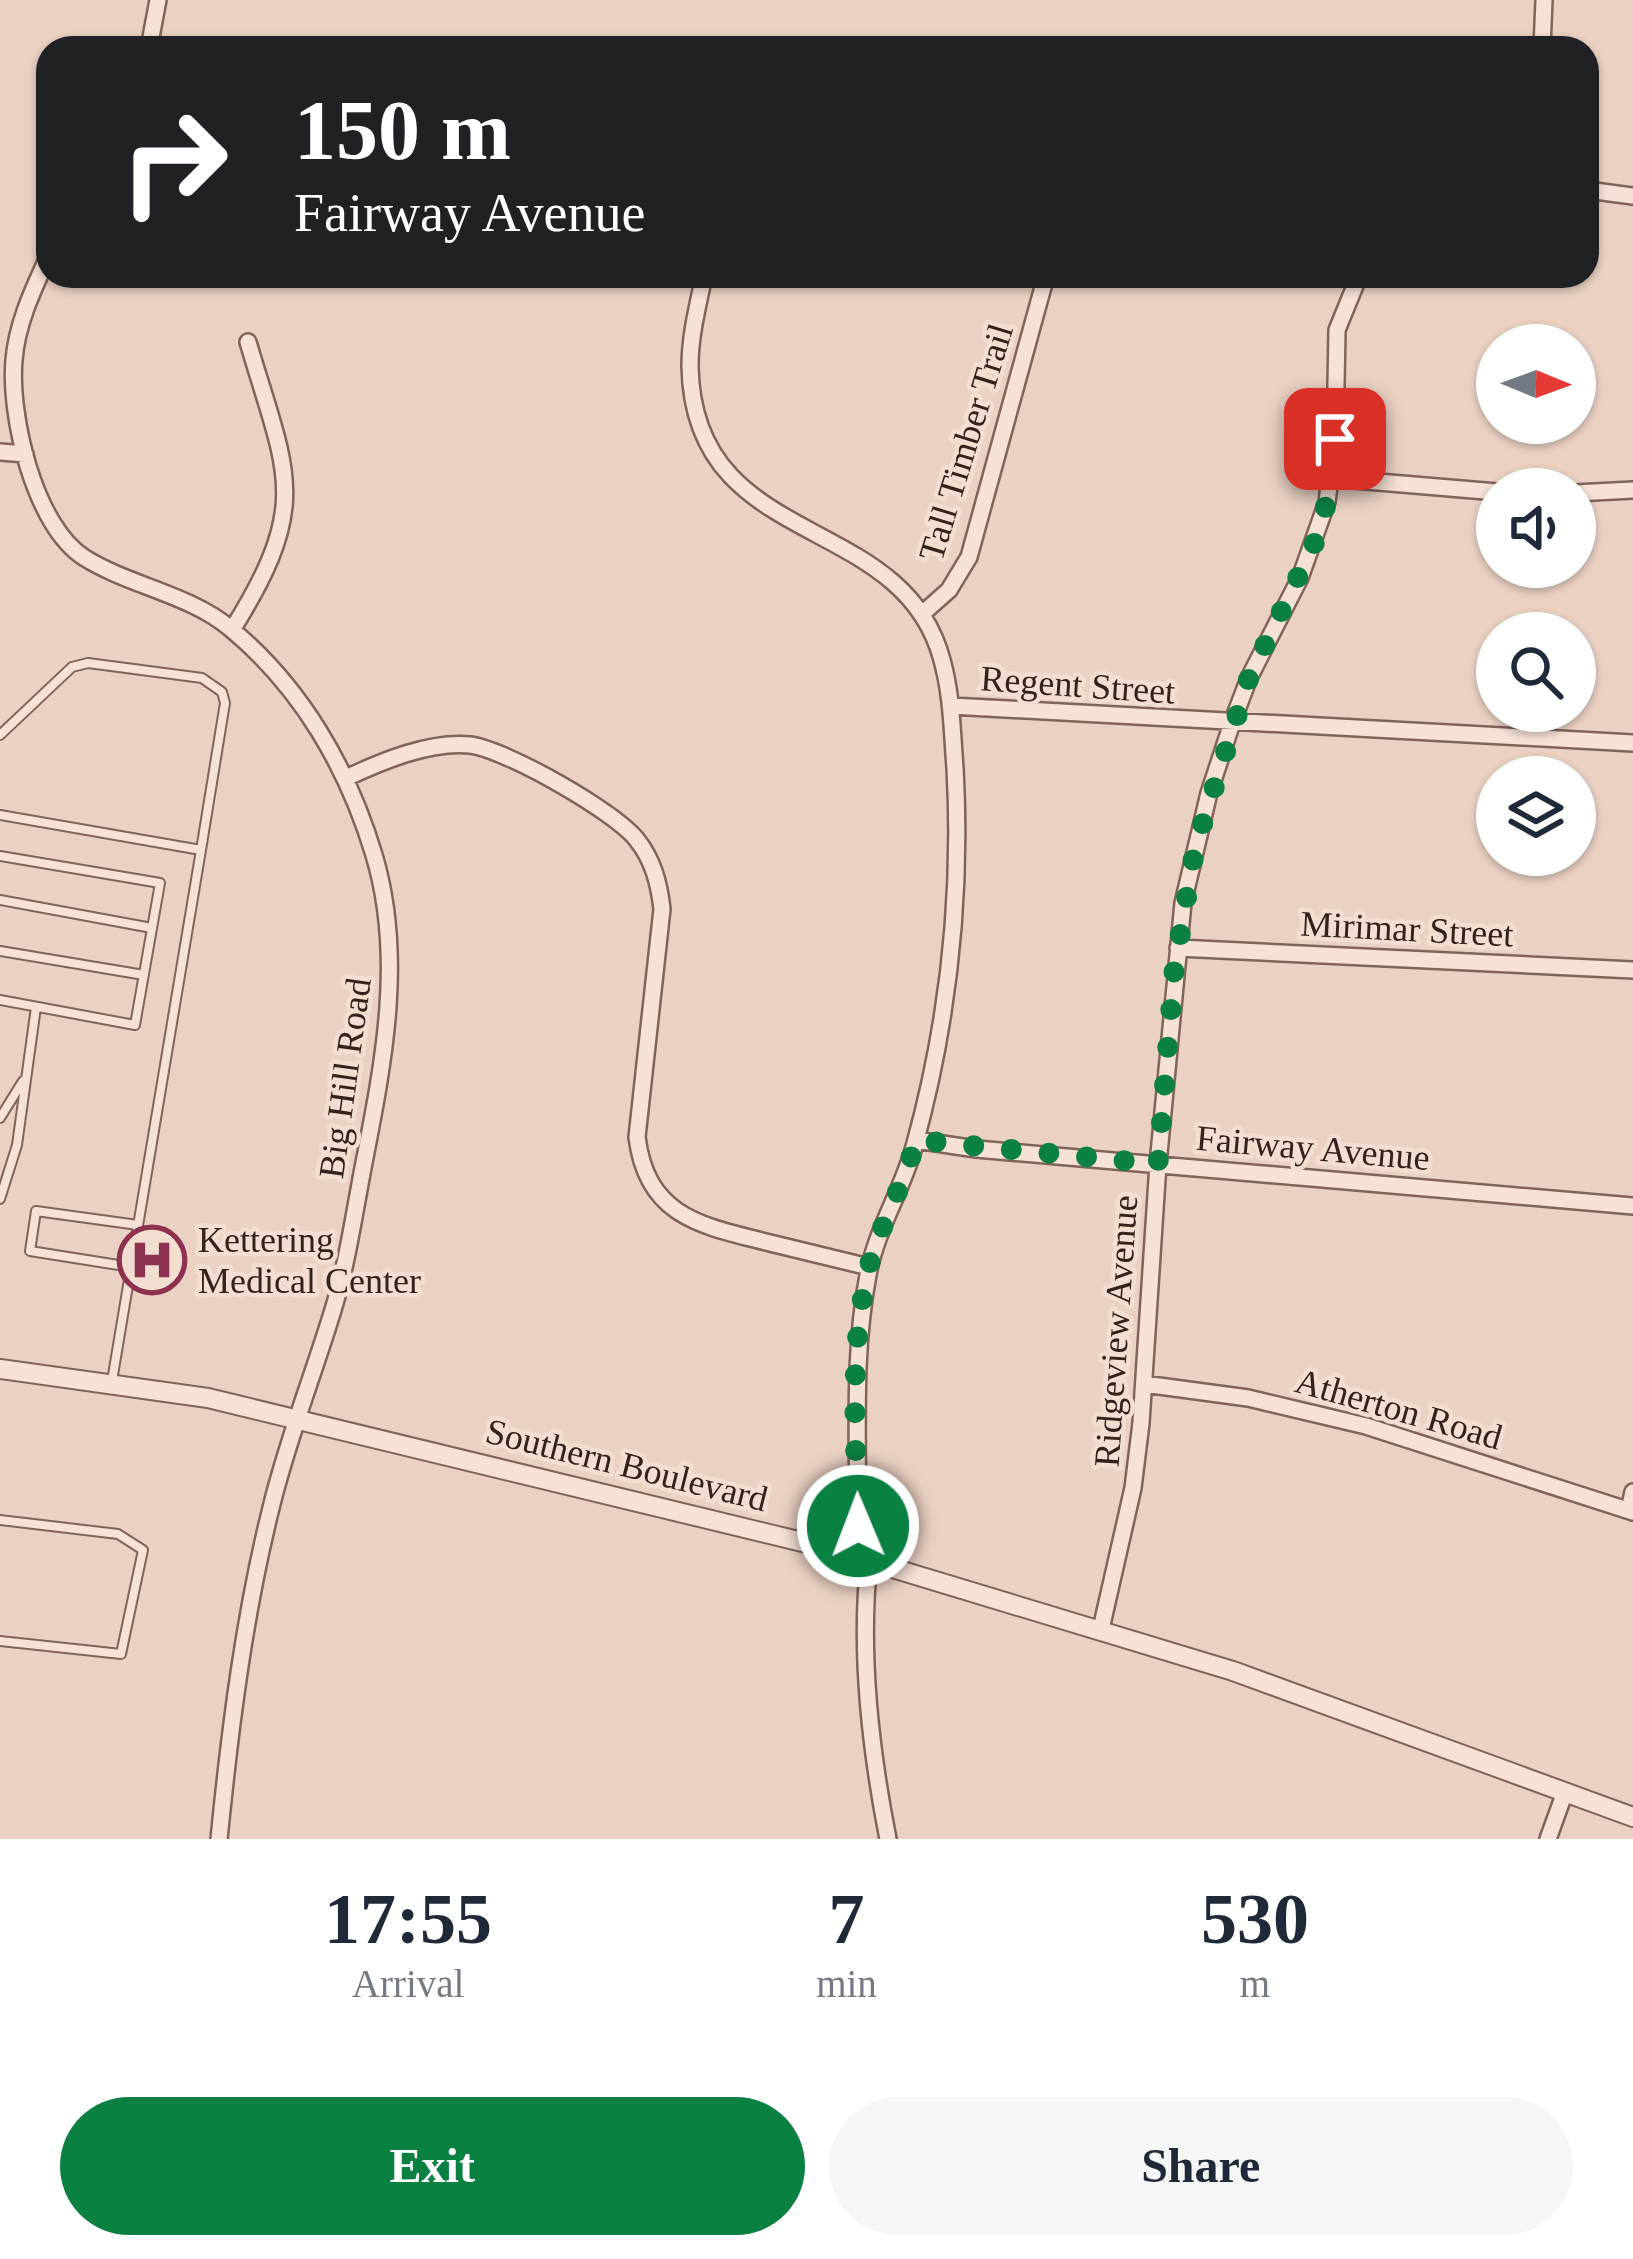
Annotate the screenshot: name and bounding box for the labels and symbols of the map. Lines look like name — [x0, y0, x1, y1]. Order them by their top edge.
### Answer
street label: Tall Timber Trail — [911, 319, 1021, 566]
north arrow — [1476, 324, 1596, 444]
pin — [1284, 388, 1386, 490]
street label: Regent Street — [979, 658, 1177, 712]
street label: Mirimar Street — [1300, 903, 1514, 955]
street label: Big Hill Road — [311, 975, 379, 1181]
street label: Fairway Avenue — [1194, 1118, 1431, 1178]
street label: Ridgeview Avenue — [1087, 1194, 1145, 1468]
place label: Kettering Medical Center — [198, 1220, 421, 1301]
hospital icon: Kettering Medical Center — [117, 1225, 187, 1295]
street label: Atherton Road — [1291, 1360, 1507, 1458]
street label: Southern Boulevard — [482, 1411, 772, 1519]
position arrow — [795, 1463, 921, 1589]

